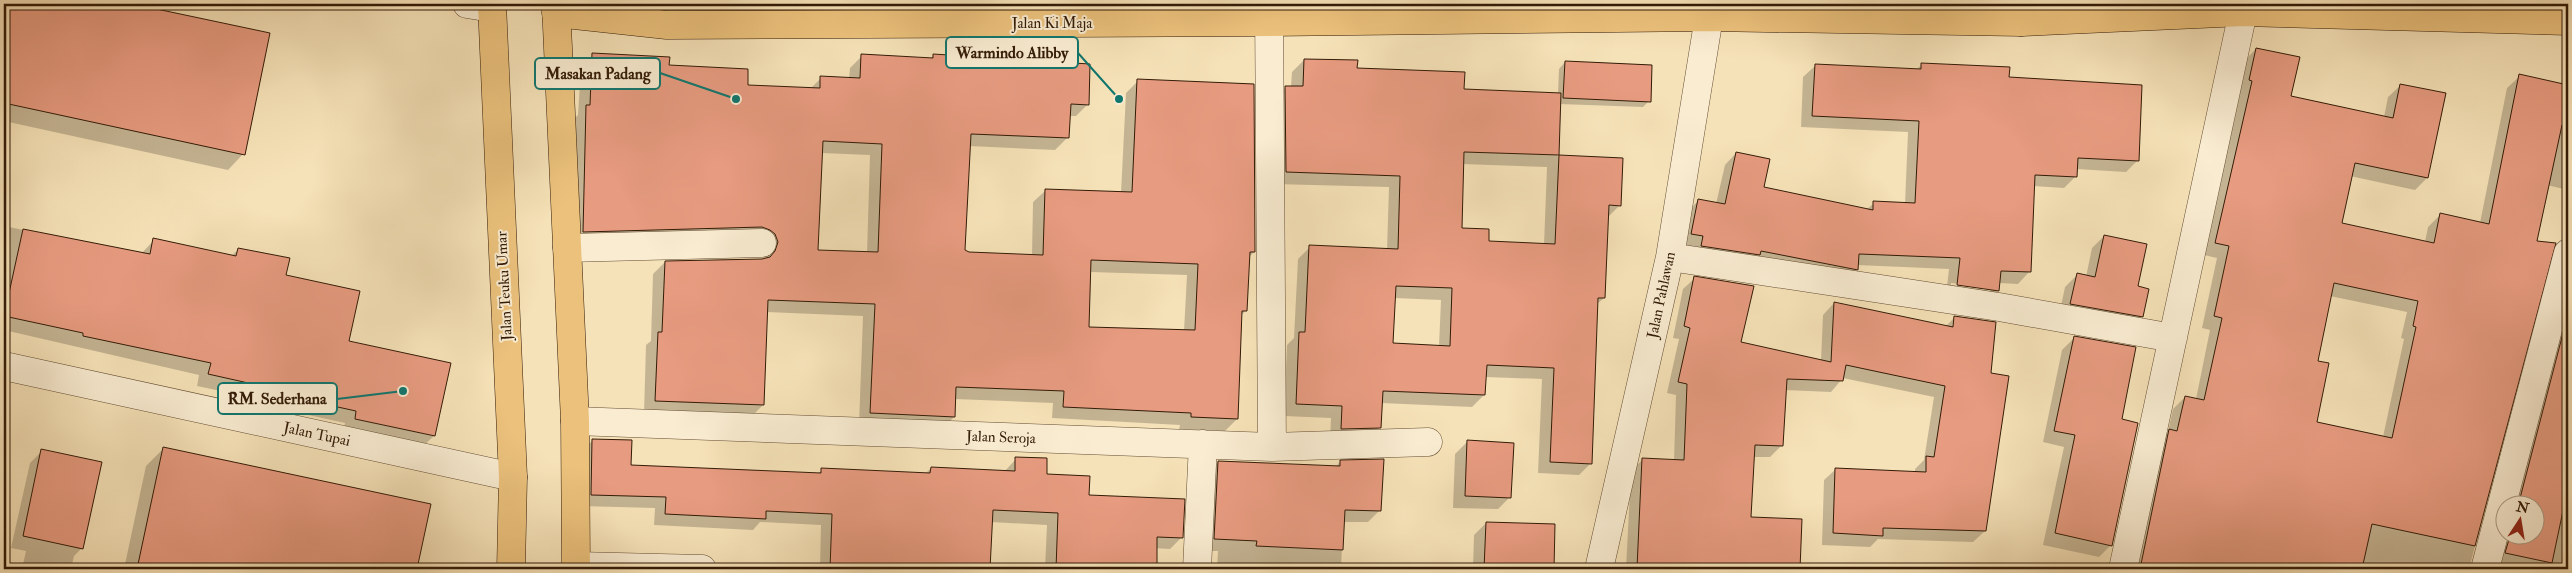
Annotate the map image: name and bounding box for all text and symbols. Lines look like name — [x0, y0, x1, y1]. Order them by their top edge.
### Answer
street label: Jalan Ki Maja — [1011, 14, 1093, 34]
callout: Warmindo Alibby — [946, 37, 1078, 68]
text: Warmindo Alibby — [955, 43, 1069, 64]
callout: Masakan Padang — [535, 58, 660, 89]
text: Masakan Padang — [544, 64, 652, 85]
street label: Jalan Teuku Umar — [492, 230, 518, 342]
street label: Jalan Pahlawan — [1643, 250, 1681, 341]
callout: RM. Sederhana — [218, 383, 337, 414]
text: RM. Sederhana — [227, 389, 327, 409]
street label: Jalan Tupai — [281, 418, 352, 452]
street label: Jalan Seroja — [965, 427, 1037, 449]
north arrow — [2494, 496, 2544, 546]
text: N — [2514, 498, 2531, 517]

